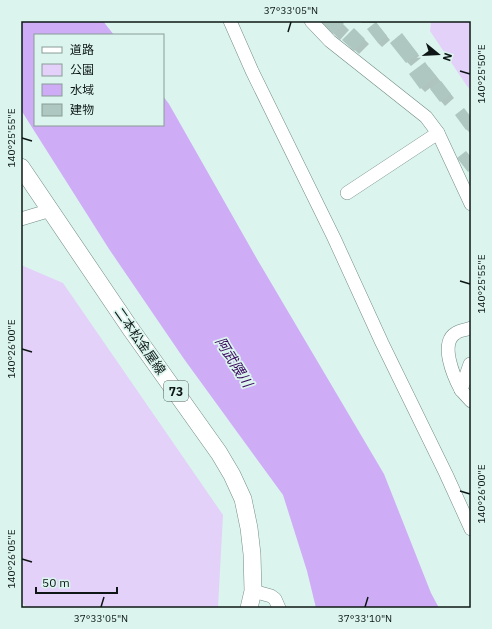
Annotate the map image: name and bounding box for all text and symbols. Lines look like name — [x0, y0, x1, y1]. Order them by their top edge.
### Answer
text: 37°33'05"N — [264, 4, 318, 17]
legend — [34, 34, 164, 126]
north arrow — [418, 34, 458, 74]
text: 道路 — [70, 42, 94, 57]
text: 140°25'50"E — [475, 44, 488, 104]
text: N — [440, 51, 455, 63]
text: 公園 — [70, 62, 94, 77]
text: 水域 — [70, 82, 94, 97]
text: 建物 — [70, 102, 94, 117]
text: 140°25'55"E — [5, 108, 18, 168]
text: 140°25'55"E — [475, 254, 488, 314]
street label: 二本松金屋線 — [111, 304, 169, 378]
text: 140°26'00"E — [5, 319, 18, 379]
water label: 阿武隈川 — [212, 333, 258, 392]
road number: 73 — [164, 381, 188, 401]
text: 140°26'00"E — [475, 464, 488, 524]
text: 140°26'05"E — [5, 529, 18, 589]
scale bar — [36, 569, 117, 595]
text: 50 m — [42, 575, 70, 590]
text: 37°33'05"N — [74, 612, 128, 625]
text: 37°33'10"N — [338, 612, 392, 625]

